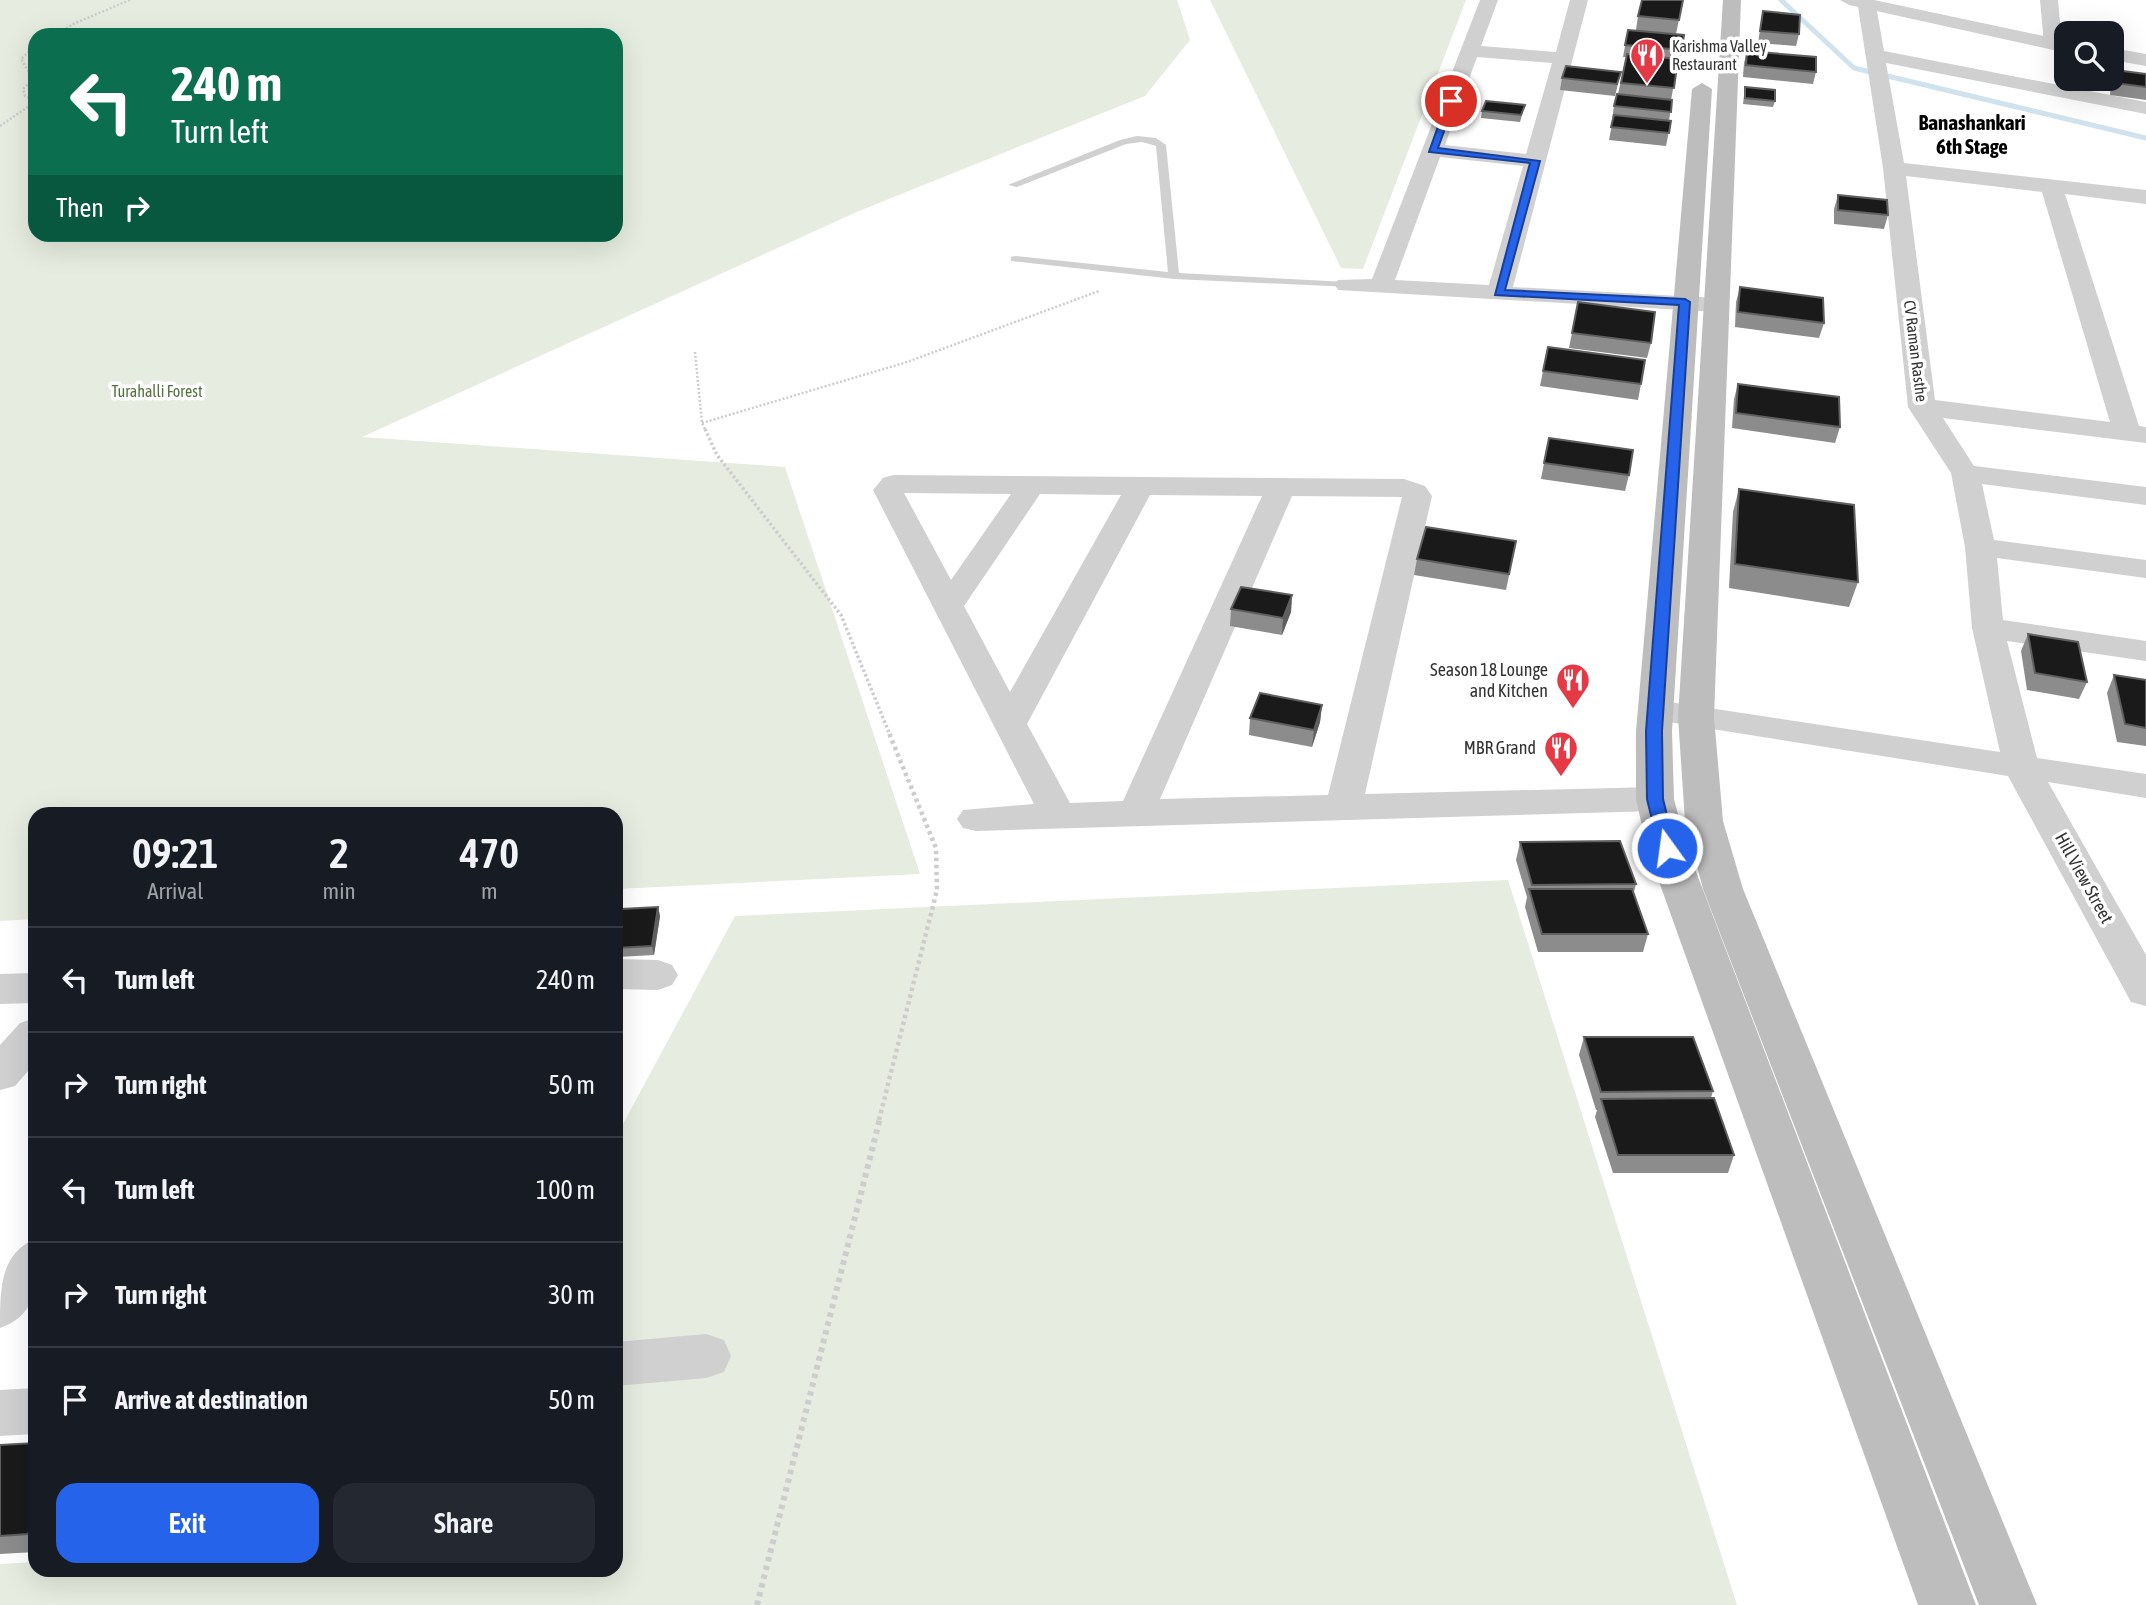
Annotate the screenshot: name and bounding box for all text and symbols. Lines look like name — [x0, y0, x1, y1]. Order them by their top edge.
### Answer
map controls — [2054, 21, 2124, 91]
button: search — [2054, 21, 2124, 91]
restaurant icon: Karishma Valley Restaurant — [1628, 36, 1666, 85]
place label: Karishma Valley Restaurant — [1672, 37, 1767, 73]
text: 240 m — [171, 55, 282, 111]
icon: left — [56, 56, 147, 147]
pin — [1421, 71, 1481, 131]
icon: arrive — [1432, 82, 1470, 120]
district label: Banashankari 6th Stage — [1918, 110, 2026, 158]
text: Turn left — [171, 113, 269, 150]
icon: right — [118, 189, 156, 227]
text: Then — [56, 193, 104, 223]
street label: CV Raman Rasthe — [1901, 299, 1931, 403]
park label: Turahalli Forest — [111, 382, 203, 400]
place label: Season 18 Lounge and Kitchen — [1430, 659, 1548, 701]
restaurant icon: Season 18 Lounge and Kitchen — [1554, 661, 1592, 710]
restaurant icon: MBR Grand — [1542, 729, 1580, 778]
place label: MBR Grand — [1464, 737, 1536, 758]
position arrow — [1630, 811, 1704, 885]
text: 09:21 — [132, 829, 219, 877]
text: 2 — [329, 829, 349, 877]
text: 470 — [460, 829, 519, 877]
street label: Hill View Street — [2051, 829, 2118, 927]
text: Arrival — [147, 878, 203, 904]
text: min — [323, 878, 356, 904]
text: m — [481, 878, 498, 904]
icon: left — [56, 961, 94, 999]
text: Turn left — [115, 965, 195, 995]
text: 240 m — [536, 965, 595, 995]
icon: right — [56, 1066, 94, 1104]
text: Turn right — [115, 1070, 206, 1100]
text: 50 m — [548, 1070, 595, 1100]
icon: left — [56, 1171, 94, 1209]
text: Turn left — [115, 1175, 195, 1205]
text: 100 m — [536, 1175, 595, 1205]
icon: right — [56, 1276, 94, 1314]
text: Turn right — [115, 1280, 206, 1310]
text: 30 m — [548, 1280, 595, 1310]
icon: arrive — [56, 1381, 94, 1419]
text: Arrive at destination — [115, 1385, 308, 1415]
text: 50 m — [548, 1385, 595, 1415]
button: Exit — [56, 1483, 319, 1563]
button: Share — [333, 1483, 595, 1563]

